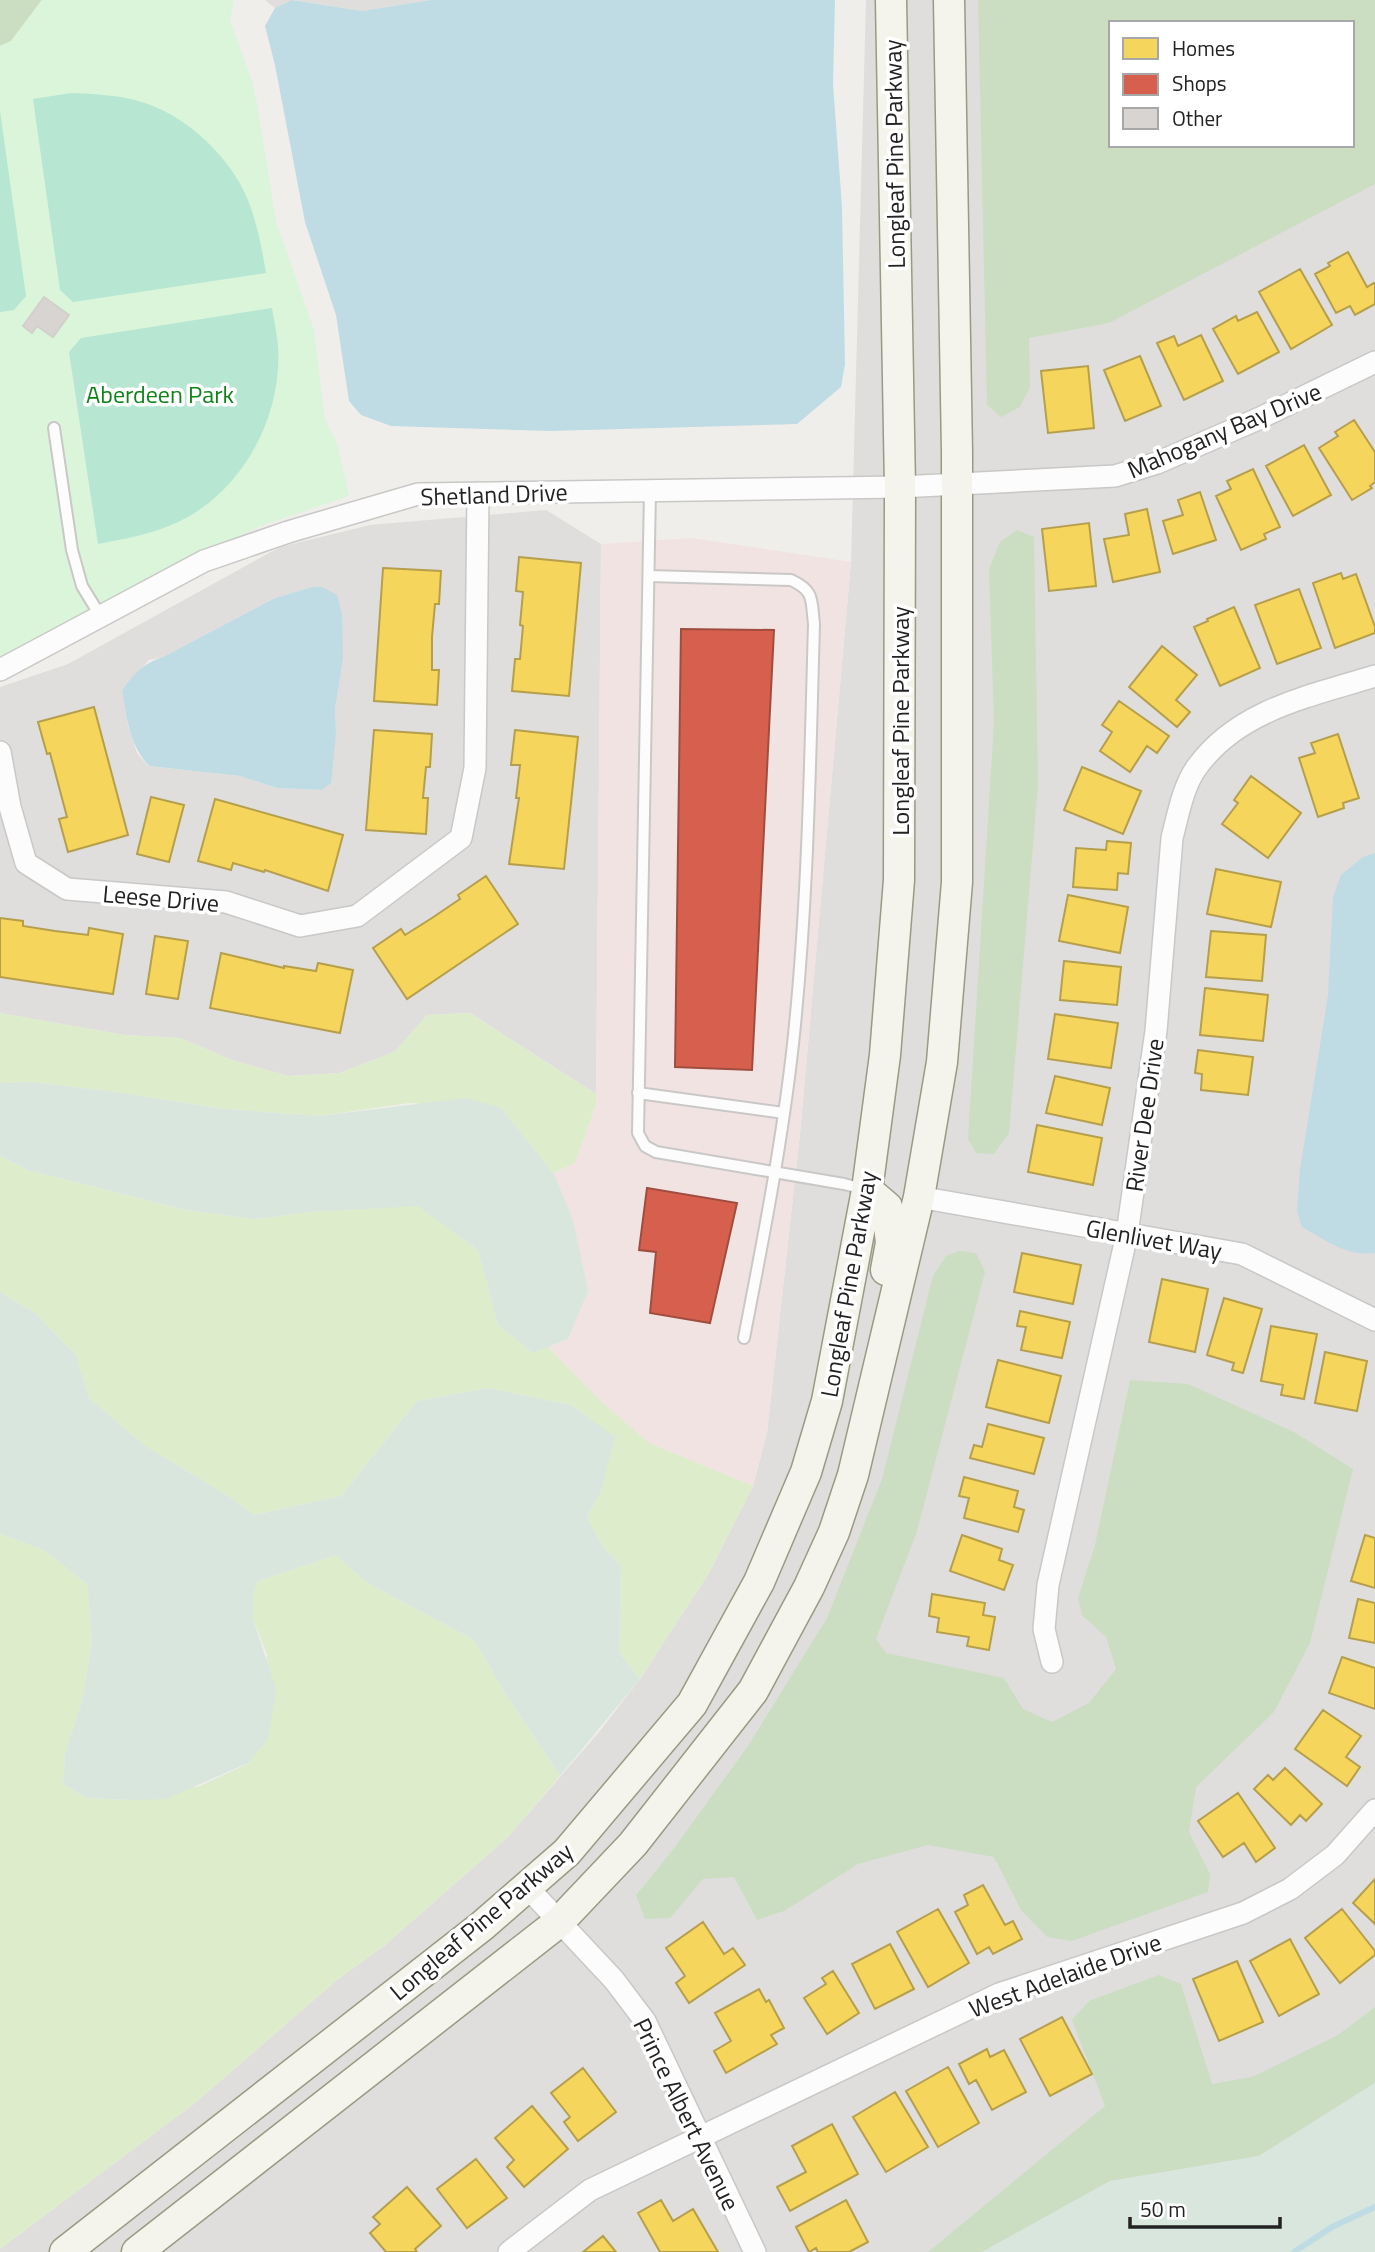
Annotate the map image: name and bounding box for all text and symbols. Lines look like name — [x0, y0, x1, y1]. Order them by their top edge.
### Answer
legend — [1109, 21, 1354, 147]
text: Homes — [1172, 32, 1235, 64]
street label: Longleaf Pine Parkway — [874, 39, 914, 269]
text: Shops — [1172, 67, 1227, 99]
text: Other — [1172, 102, 1222, 134]
street label: Mahogany Bay Drive — [1121, 373, 1327, 487]
park label: Aberdeen Park — [86, 376, 235, 412]
street label: Shetland Drive — [420, 473, 568, 515]
street label: Longleaf Pine Parkway — [882, 606, 918, 836]
street label: Leese Drive — [101, 875, 221, 921]
street label: River Dee Drive — [1115, 1036, 1173, 1194]
street label: Longleaf Pine Parkway — [810, 1167, 886, 1400]
street label: Glenlivet Way — [1083, 1209, 1225, 1269]
street label: Longleaf Pine Parkway — [382, 1833, 581, 2009]
street label: West Adelaide Drive — [964, 1924, 1166, 2026]
street label: Prince Albert Avenue — [625, 2012, 749, 2216]
scale bar — [1130, 2186, 1280, 2230]
text: 50 m — [1140, 2193, 1186, 2225]

